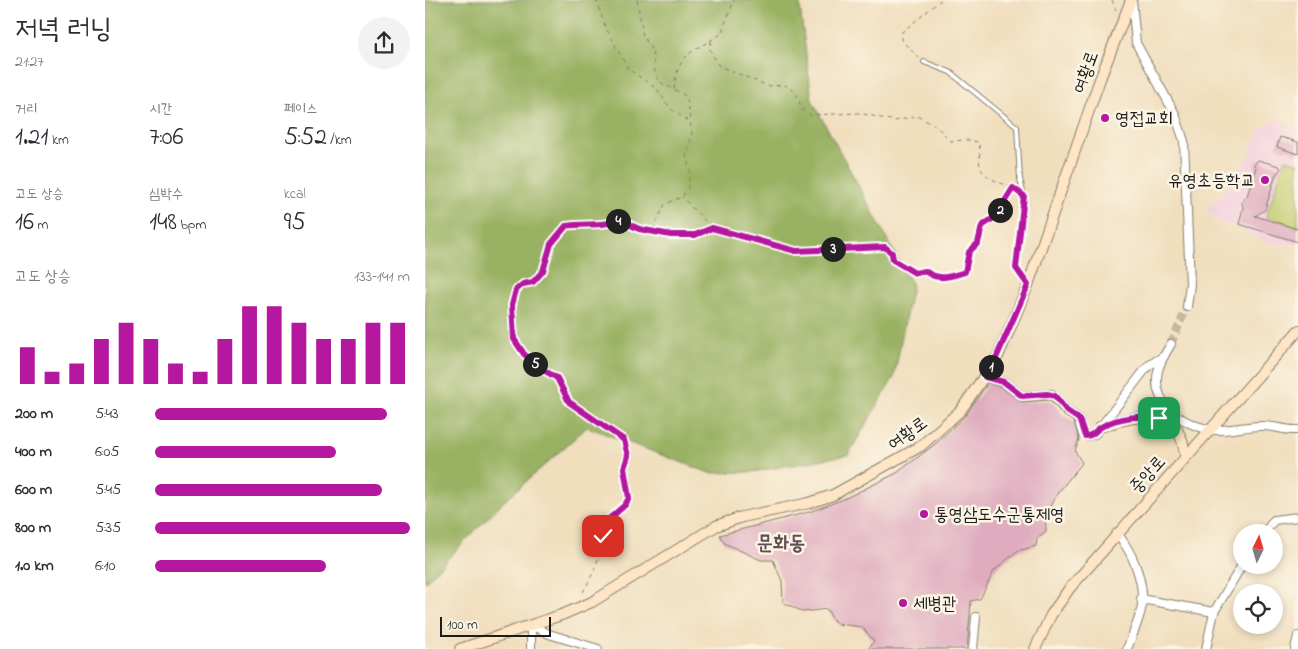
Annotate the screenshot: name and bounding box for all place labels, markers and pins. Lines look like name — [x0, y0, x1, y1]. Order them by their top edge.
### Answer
place label: 영접교회 — [1115, 107, 1173, 133]
marker: 영접교회 — [1099, 112, 1111, 124]
place label: 유영초등학교 — [1168, 169, 1255, 195]
marker: 유영초등학교 — [1259, 174, 1271, 186]
pin: 2 — [987, 198, 1013, 222]
pin: 4 — [605, 208, 631, 234]
pin: 3 — [821, 236, 845, 262]
pin: 5 — [523, 352, 547, 376]
pin: 1 — [979, 354, 1003, 380]
pin — [1138, 397, 1180, 439]
place label: 통영삼도수군통제영 — [934, 503, 1064, 529]
marker: 통영삼도수군통제영 — [918, 508, 930, 520]
pin — [582, 515, 624, 557]
place label: 세병관 — [913, 592, 956, 618]
marker: 세병관 — [897, 597, 909, 609]

